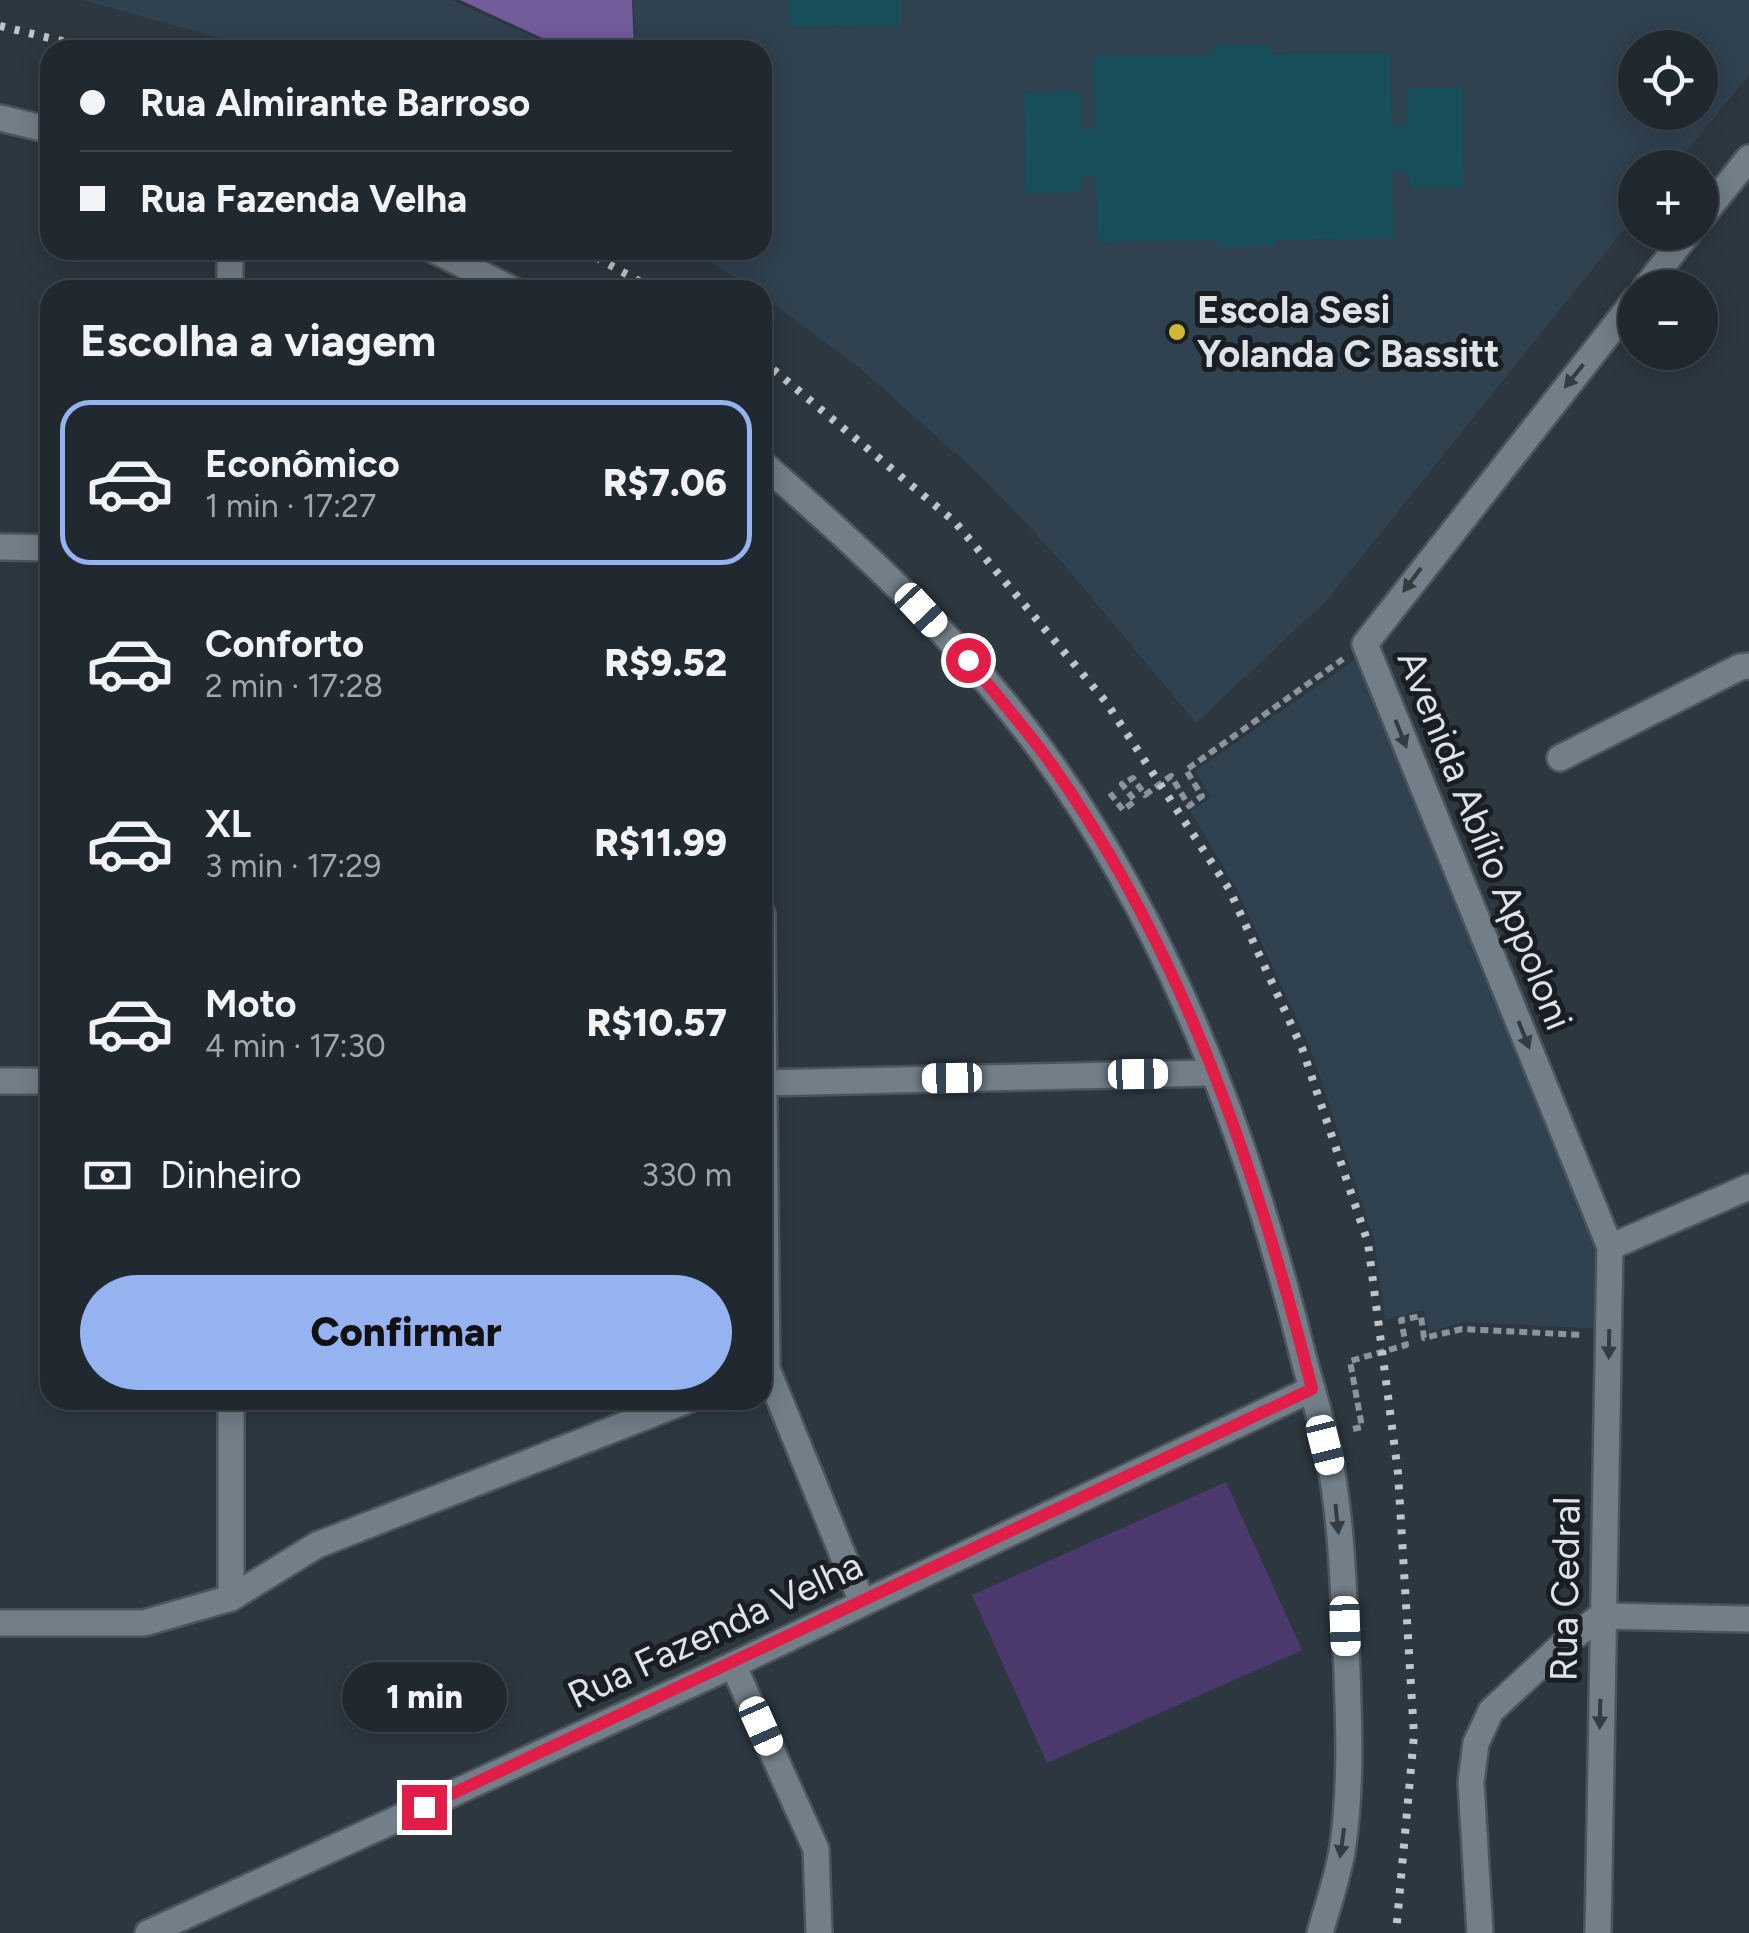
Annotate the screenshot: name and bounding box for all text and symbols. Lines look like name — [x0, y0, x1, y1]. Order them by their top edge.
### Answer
map controls — [1618, 30, 1718, 370]
button: locate — [1618, 30, 1718, 130]
text: Rua Almirante Barroso — [140, 80, 530, 126]
button: + — [1618, 150, 1718, 250]
text: Rua Fazenda Velha — [140, 176, 467, 222]
button: − — [1618, 270, 1718, 370]
place label: Escola Sesi Yolanda C Bassitt — [1197, 287, 1499, 377]
text: Escolha a viagem — [80, 313, 436, 367]
marker: Escola Sesi Yolanda C Bassitt — [1166, 321, 1188, 343]
one-way arrow — [1564, 363, 1585, 388]
icon: car — [85, 438, 175, 528]
text: Econômico — [205, 441, 400, 487]
text: R$7.06 — [603, 460, 727, 506]
text: 1 min · 17:27 — [205, 487, 376, 525]
one-way arrow — [1403, 567, 1423, 593]
car — [890, 578, 952, 642]
icon: car — [85, 618, 175, 708]
text: Conforto — [205, 621, 364, 667]
route start — [946, 638, 991, 683]
text: R$9.52 — [604, 640, 727, 686]
street label: Avenida Abílio Appoloni — [1388, 644, 1582, 1036]
text: 2 min · 17:28 — [205, 667, 383, 705]
one-way arrow — [1394, 719, 1410, 749]
icon: car — [85, 798, 175, 888]
text: XL — [205, 801, 251, 847]
text: R$11.99 — [594, 820, 727, 866]
text: 3 min · 17:29 — [205, 847, 381, 885]
icon: car — [85, 978, 175, 1068]
text: Moto — [205, 981, 297, 1027]
text: R$10.57 — [587, 1000, 727, 1046]
one-way arrow — [1516, 1020, 1532, 1050]
text: 4 min · 17:30 — [205, 1027, 386, 1065]
car — [1108, 1058, 1168, 1090]
car — [922, 1062, 982, 1094]
icon: cash — [80, 1148, 135, 1203]
text: Dinheiro — [160, 1152, 302, 1198]
text: 330 m — [642, 1156, 732, 1194]
button: Confirmar — [80, 1275, 732, 1390]
one-way arrow — [1600, 1329, 1616, 1361]
car — [1303, 1412, 1347, 1478]
street label: Rua Cedral — [1540, 1496, 1590, 1682]
one-way arrow — [1329, 1504, 1345, 1535]
street label: Rua Fazenda Velha — [560, 1542, 870, 1718]
car — [1329, 1595, 1361, 1657]
callout: 1 min — [342, 1662, 506, 1732]
text: 1 min — [386, 1678, 463, 1716]
car — [735, 1692, 787, 1760]
one-way arrow — [1592, 1698, 1608, 1730]
route end — [402, 1785, 447, 1830]
one-way arrow — [1334, 1828, 1350, 1859]

